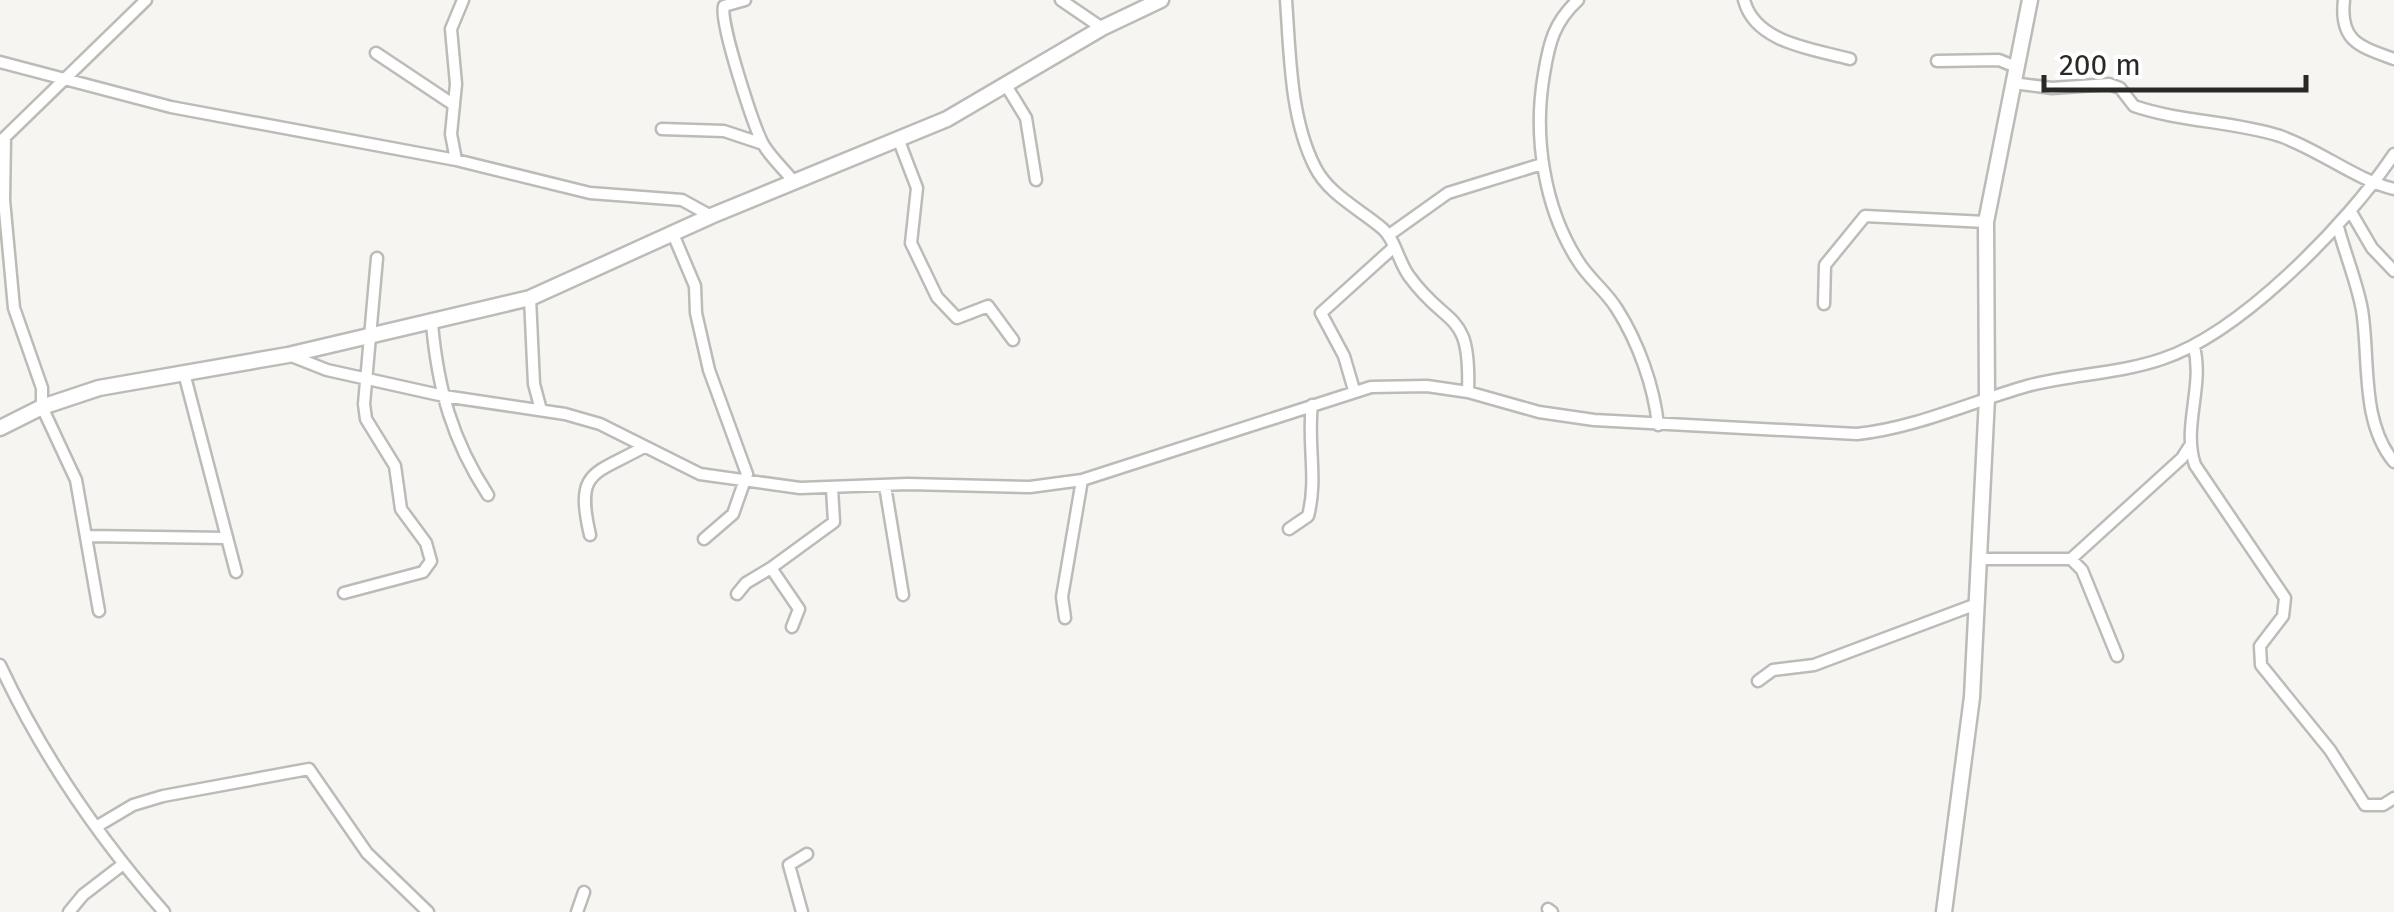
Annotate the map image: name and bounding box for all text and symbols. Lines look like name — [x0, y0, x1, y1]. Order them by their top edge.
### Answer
scale bar — [2044, 30, 2306, 92]
text: 200 m — [2059, 47, 2141, 83]

